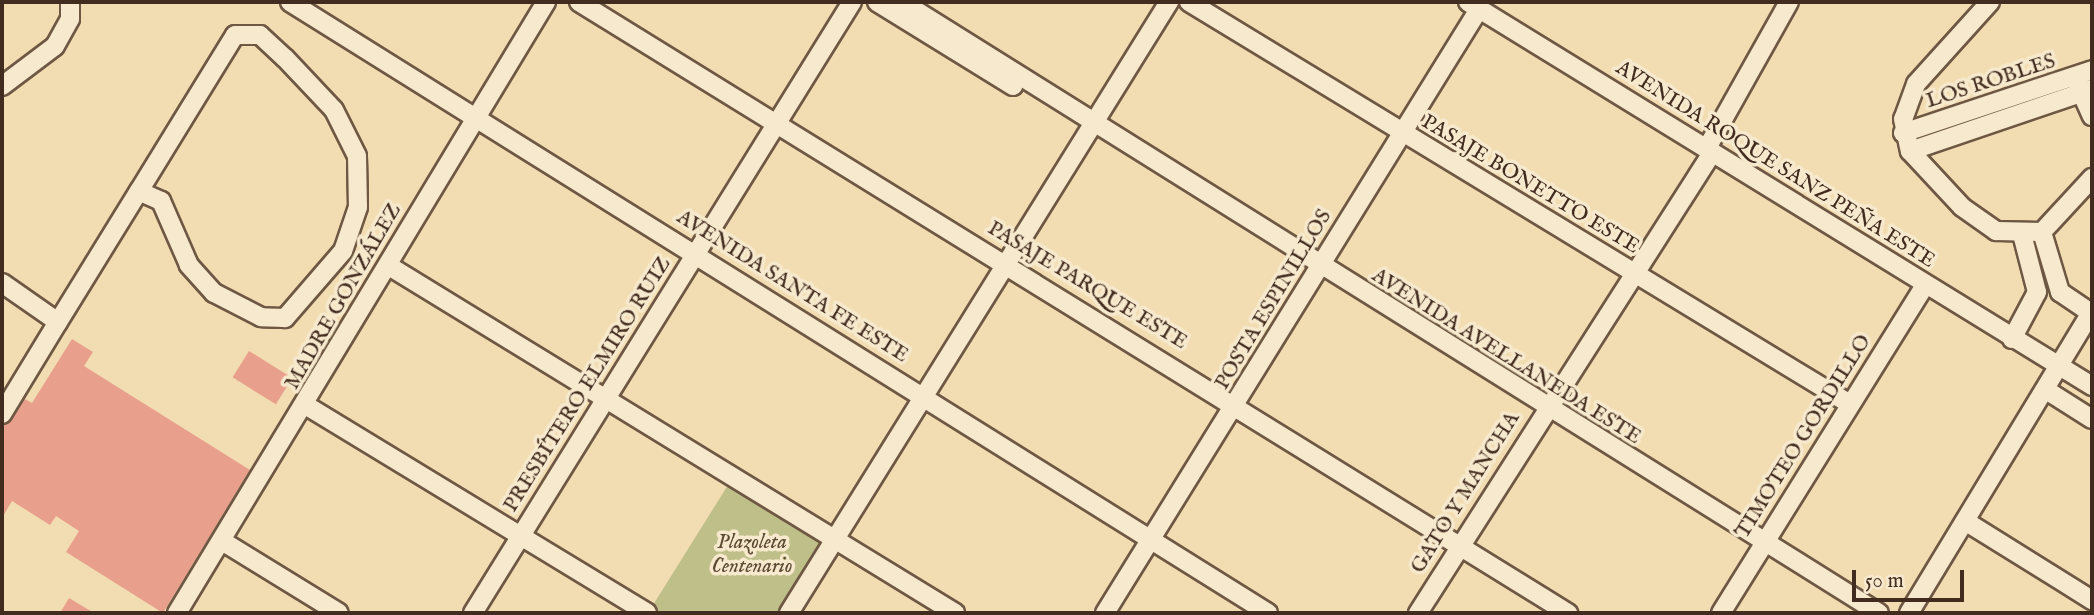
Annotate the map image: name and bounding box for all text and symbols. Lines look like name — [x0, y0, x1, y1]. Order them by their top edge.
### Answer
street label: LOS ROBLES — [1923, 49, 2059, 115]
street label: AVENIDA ROQUE SANZ PEÑA ESTE — [1611, 56, 1939, 274]
street label: PASAJE BONETTO ESTE — [1416, 110, 1644, 260]
street label: MADRE GONZÁLEZ — [280, 199, 408, 395]
street label: AVENIDA SANTA FE ESTE — [672, 205, 912, 369]
street label: POSTA ESPINILLOS — [1210, 205, 1338, 395]
street label: PASAJE PARQUE ESTE — [983, 216, 1191, 356]
street label: PRESBÍTERO ELMIRO RUIZ — [499, 253, 677, 517]
street label: AVENIDA AVELLANEDA ESTE — [1367, 263, 1645, 451]
street label: TIMOTEO GORDILLO — [1731, 330, 1877, 544]
street label: GATO Y MANCHA — [1406, 408, 1526, 578]
park label: Plazoleta Centenario — [711, 530, 793, 580]
scale bar — [1856, 556, 1968, 600]
text: 50 m — [1865, 568, 1904, 595]

